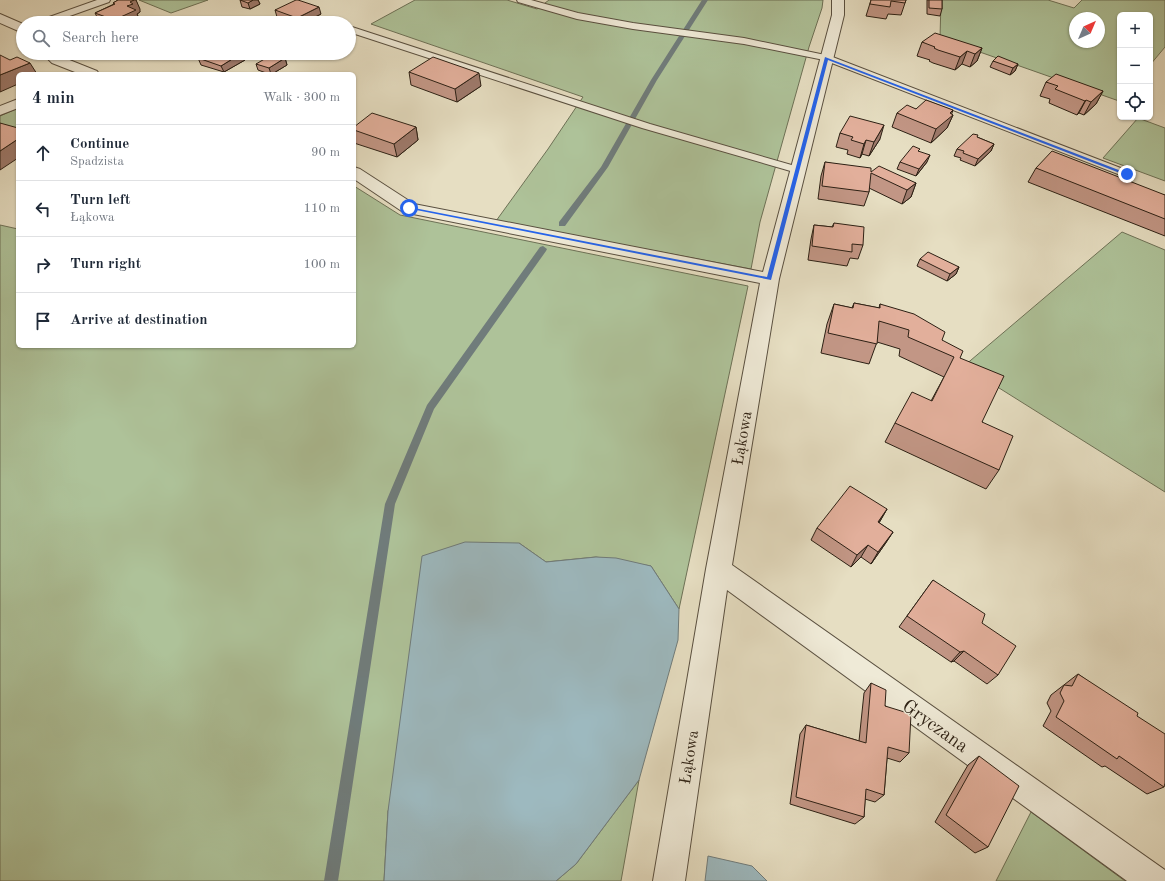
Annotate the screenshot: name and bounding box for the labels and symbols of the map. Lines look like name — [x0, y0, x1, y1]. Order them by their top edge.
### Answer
north arrow — [1069, 12, 1105, 48]
route end — [1118, 165, 1136, 183]
route start — [400, 199, 418, 217]
street label: Łąkowa — [730, 410, 756, 467]
street label: Gryczana — [898, 697, 971, 757]
street label: Łąkowa — [678, 729, 702, 786]

